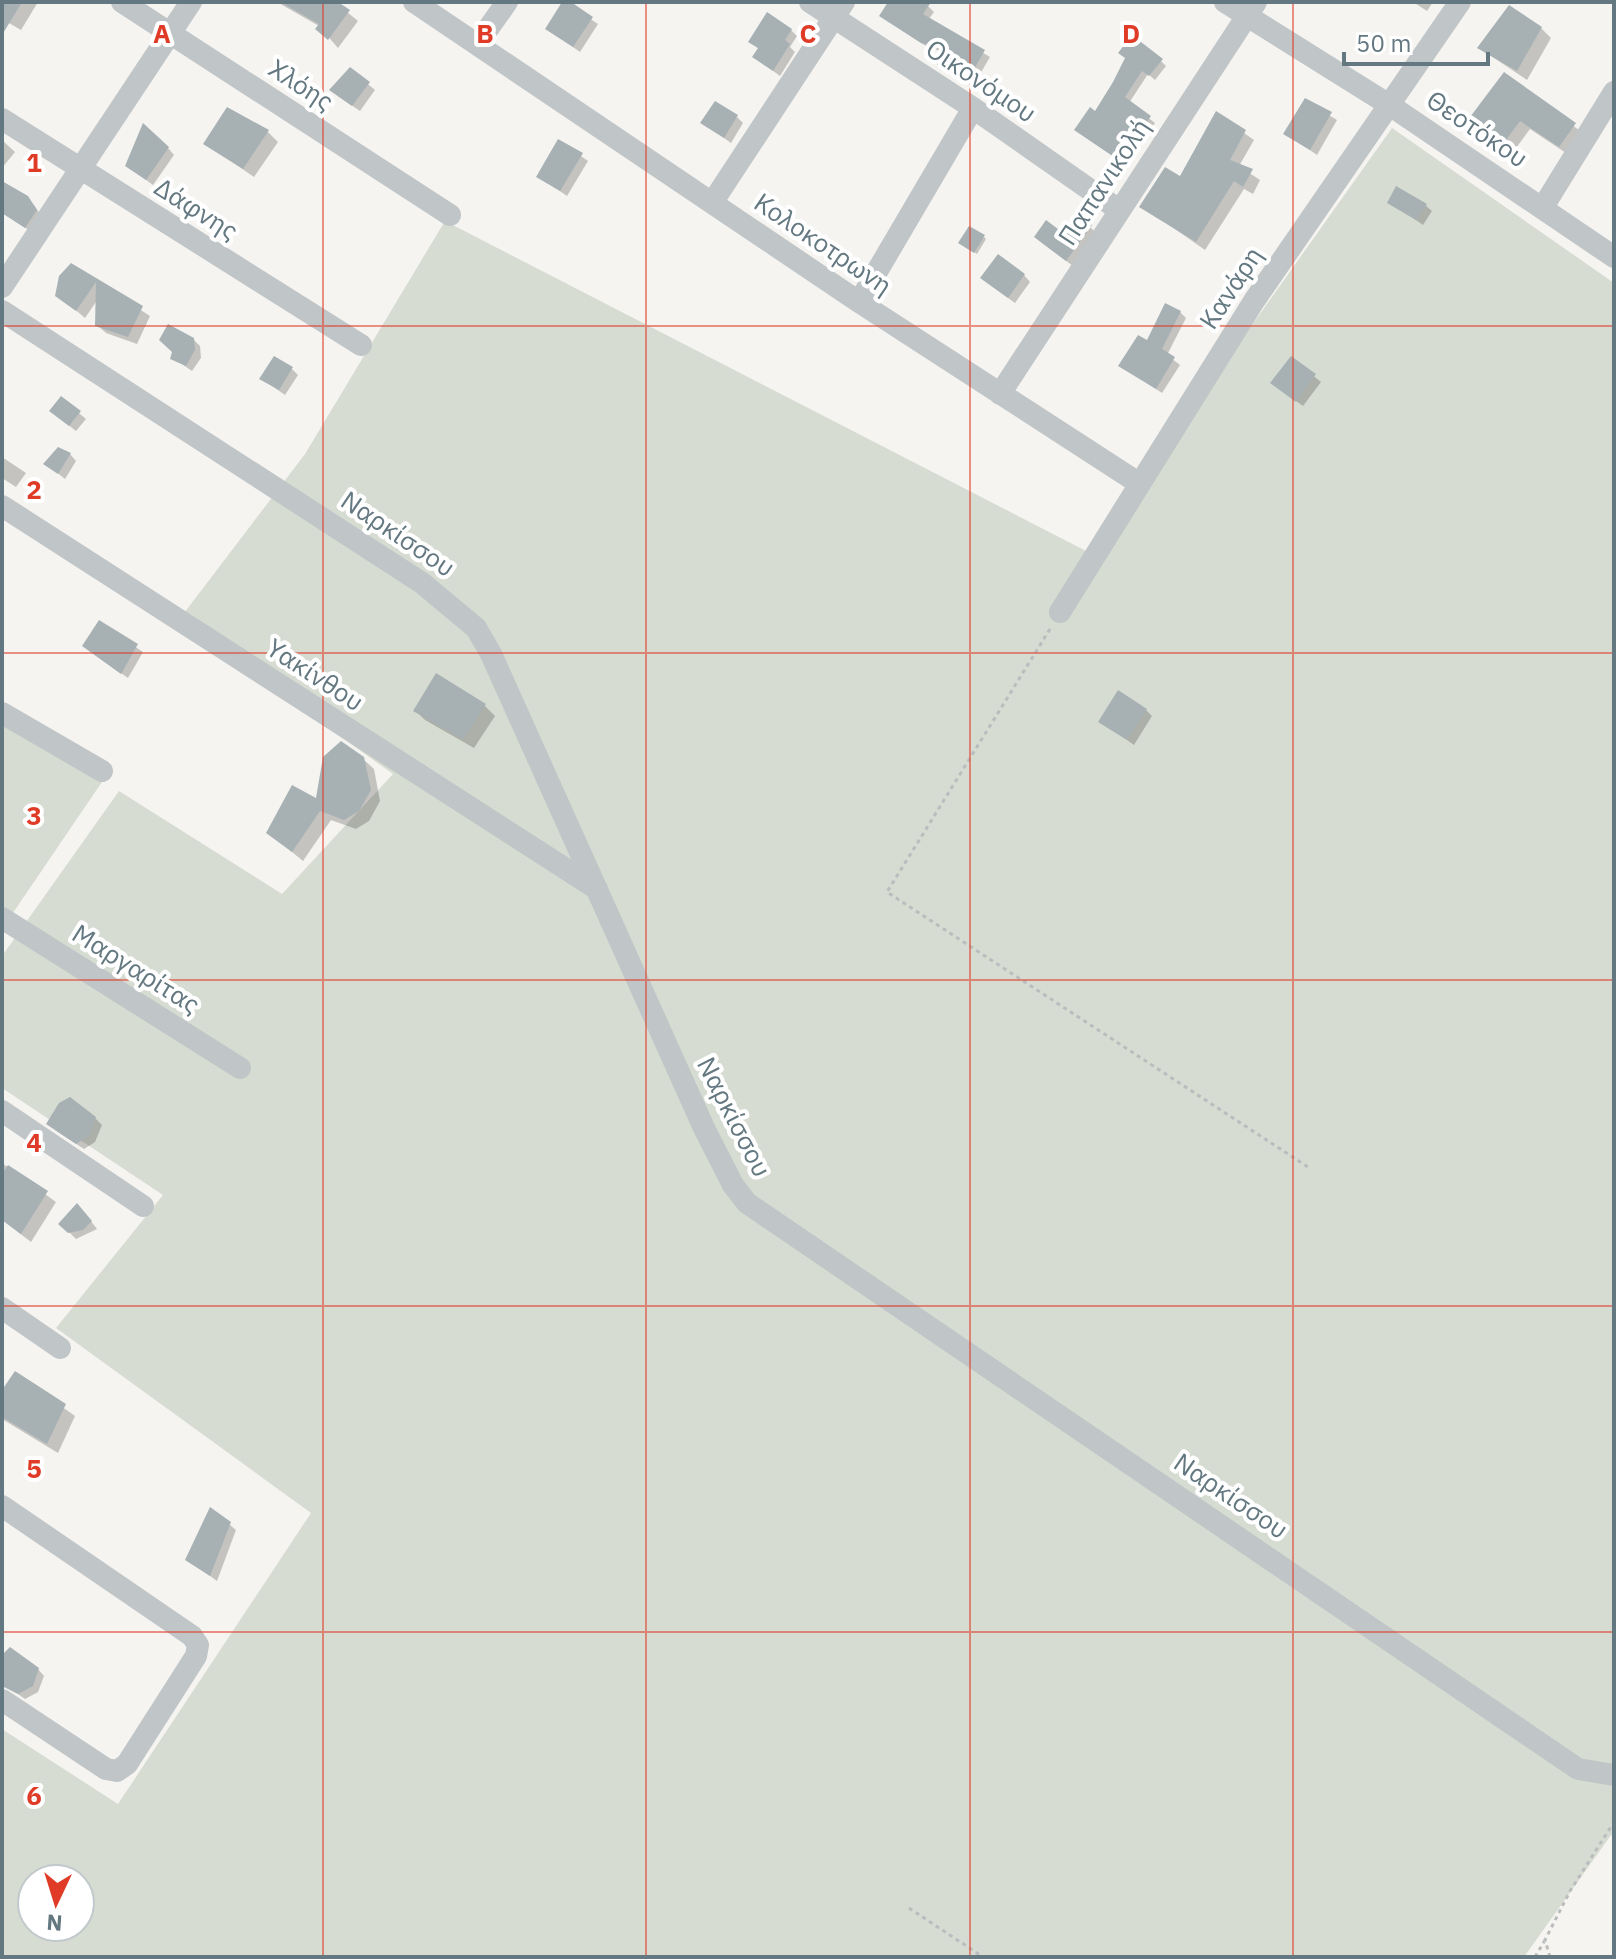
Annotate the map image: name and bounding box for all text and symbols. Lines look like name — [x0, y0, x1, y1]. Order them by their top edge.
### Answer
text: A — [153, 16, 171, 50]
text: B — [476, 16, 494, 50]
text: C — [800, 16, 817, 50]
text: D — [1122, 16, 1140, 50]
scale bar — [1344, 16, 1488, 66]
text: 50 m — [1356, 27, 1411, 59]
street label: Οικονόμου — [920, 31, 1043, 130]
street label: Χλόης — [263, 51, 340, 118]
street label: Θεοτόκου — [1420, 82, 1535, 174]
street label: Παπανικολή — [1050, 112, 1157, 251]
text: 1 — [26, 145, 42, 179]
street label: Δάφνης — [148, 169, 245, 247]
street label: Κολοκοτρωνη — [748, 185, 899, 302]
street label: Κανάρη — [1191, 240, 1269, 335]
text: 2 — [26, 472, 42, 506]
street label: Ναρκίσσου — [335, 483, 462, 584]
street label: Υακίνθου — [260, 630, 371, 718]
text: 3 — [26, 798, 42, 832]
street label: Μαργαρίτας — [66, 916, 207, 1021]
street label: Ναρκίσσου — [690, 1051, 780, 1182]
text: 4 — [26, 1125, 42, 1159]
street label: Ναρκίσσου — [1168, 1445, 1295, 1546]
text: 5 — [26, 1451, 42, 1485]
text: 6 — [26, 1778, 42, 1812]
north arrow — [16, 1863, 96, 1943]
text: N — [46, 1908, 64, 1938]

